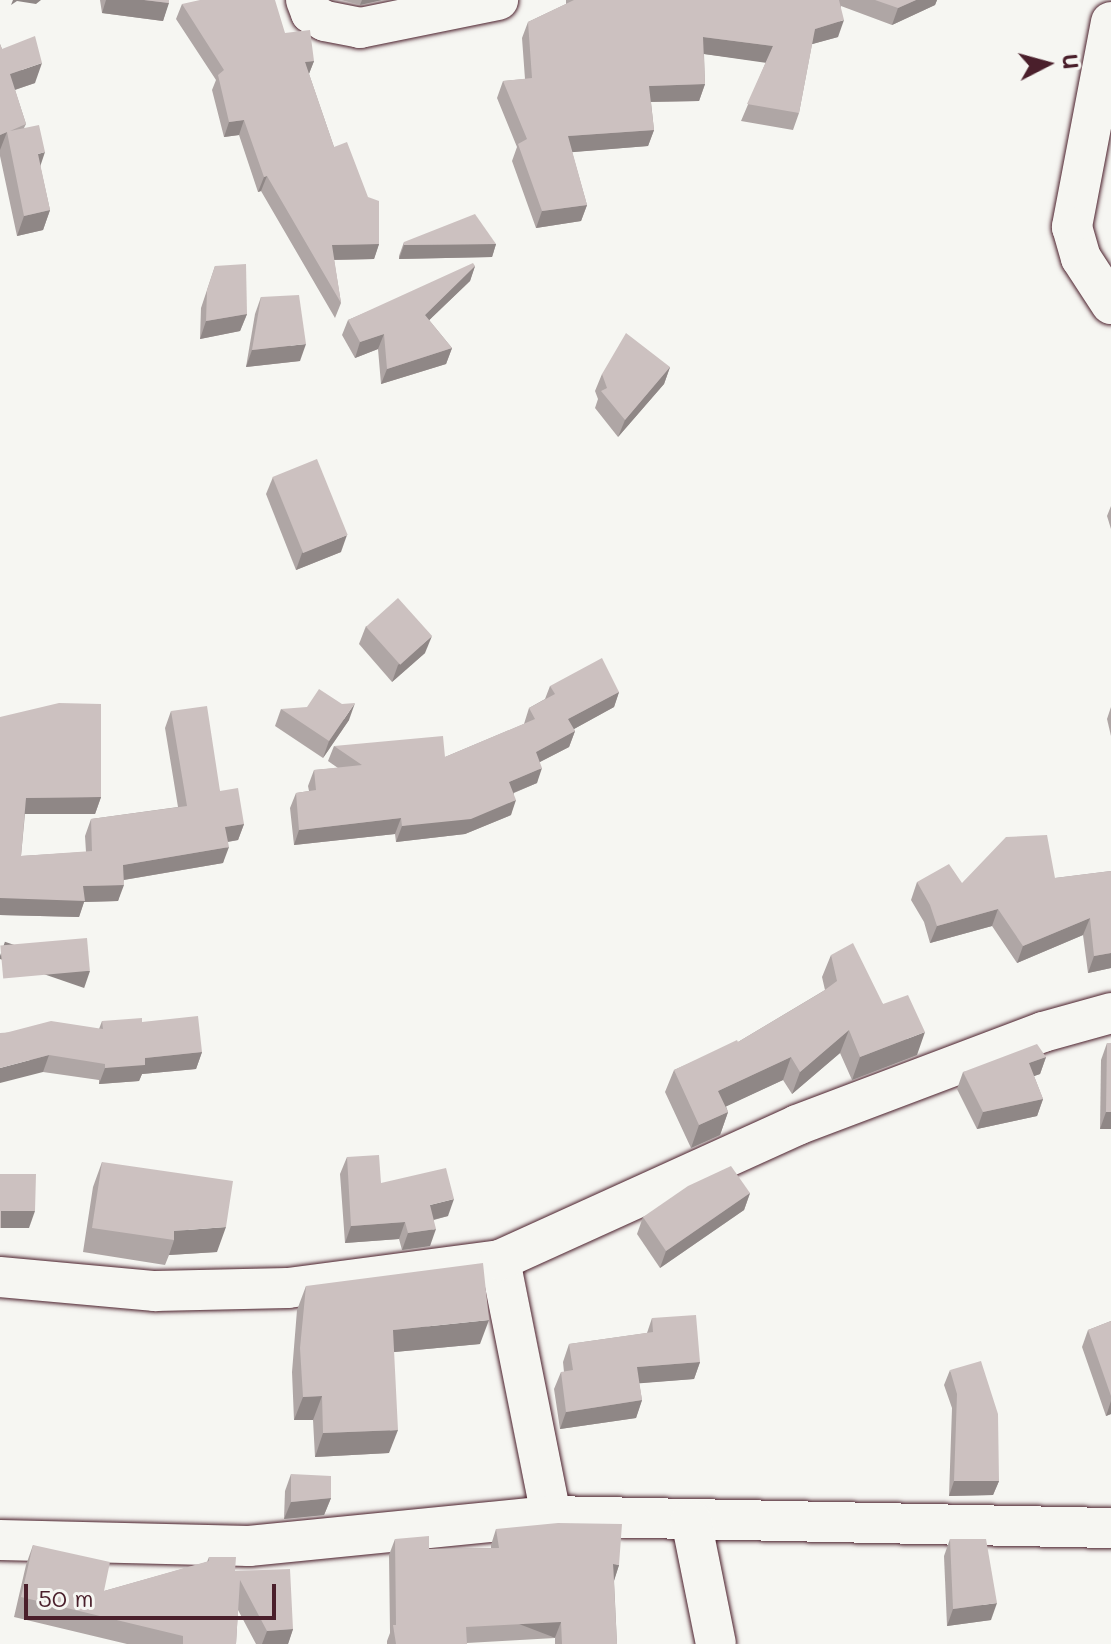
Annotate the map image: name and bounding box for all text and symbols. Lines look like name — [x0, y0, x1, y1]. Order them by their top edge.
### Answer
north arrow — [1007, 24, 1087, 104]
text: U — [1056, 52, 1087, 71]
scale bar — [28, 1568, 280, 1618]
text: 50 m — [38, 1582, 94, 1613]

